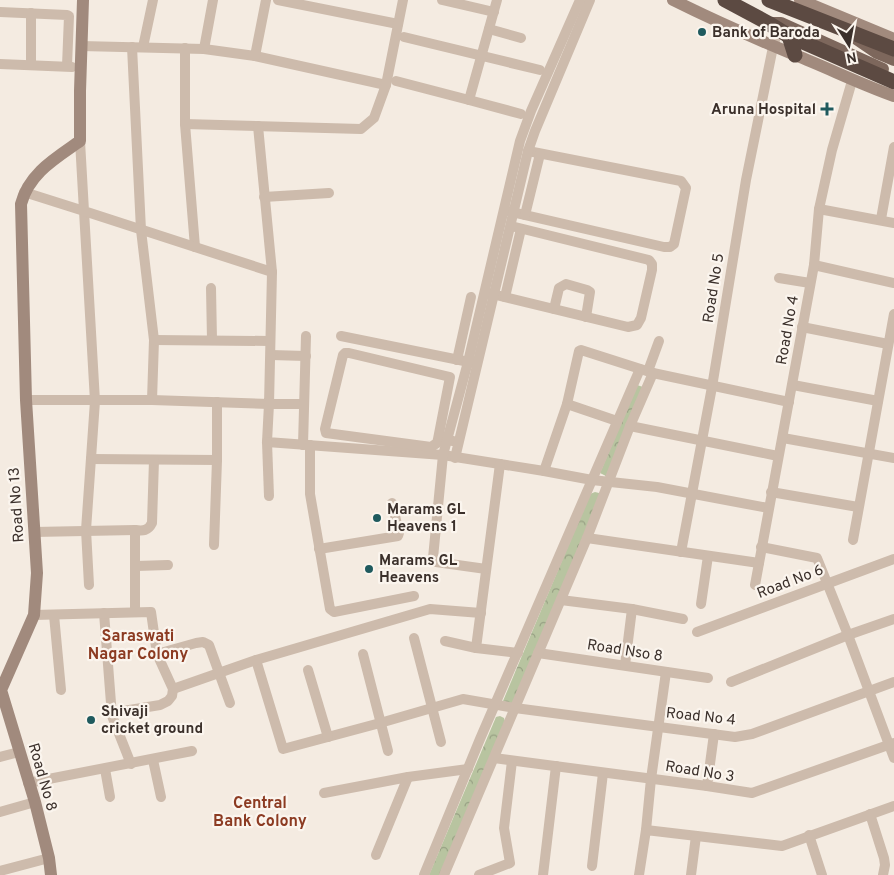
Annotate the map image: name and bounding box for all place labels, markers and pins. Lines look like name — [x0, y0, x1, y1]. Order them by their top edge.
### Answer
place label: Bank of Baroda — [712, 24, 820, 43]
marker: Bank of Baroda — [696, 26, 708, 38]
place label: Aruna Hospital — [711, 101, 816, 120]
marker: Aruna Hospital — [820, 102, 834, 116]
place label: Marams GL Heavens 1 — [387, 501, 466, 537]
marker: Marams GL Heavens 1 — [371, 512, 383, 524]
place label: Marams GL Heavens — [379, 552, 458, 588]
marker: Marams GL Heavens — [363, 563, 375, 575]
place label: Shivaji cricket ground — [101, 703, 203, 739]
marker: Shivaji cricket ground — [85, 714, 97, 726]

